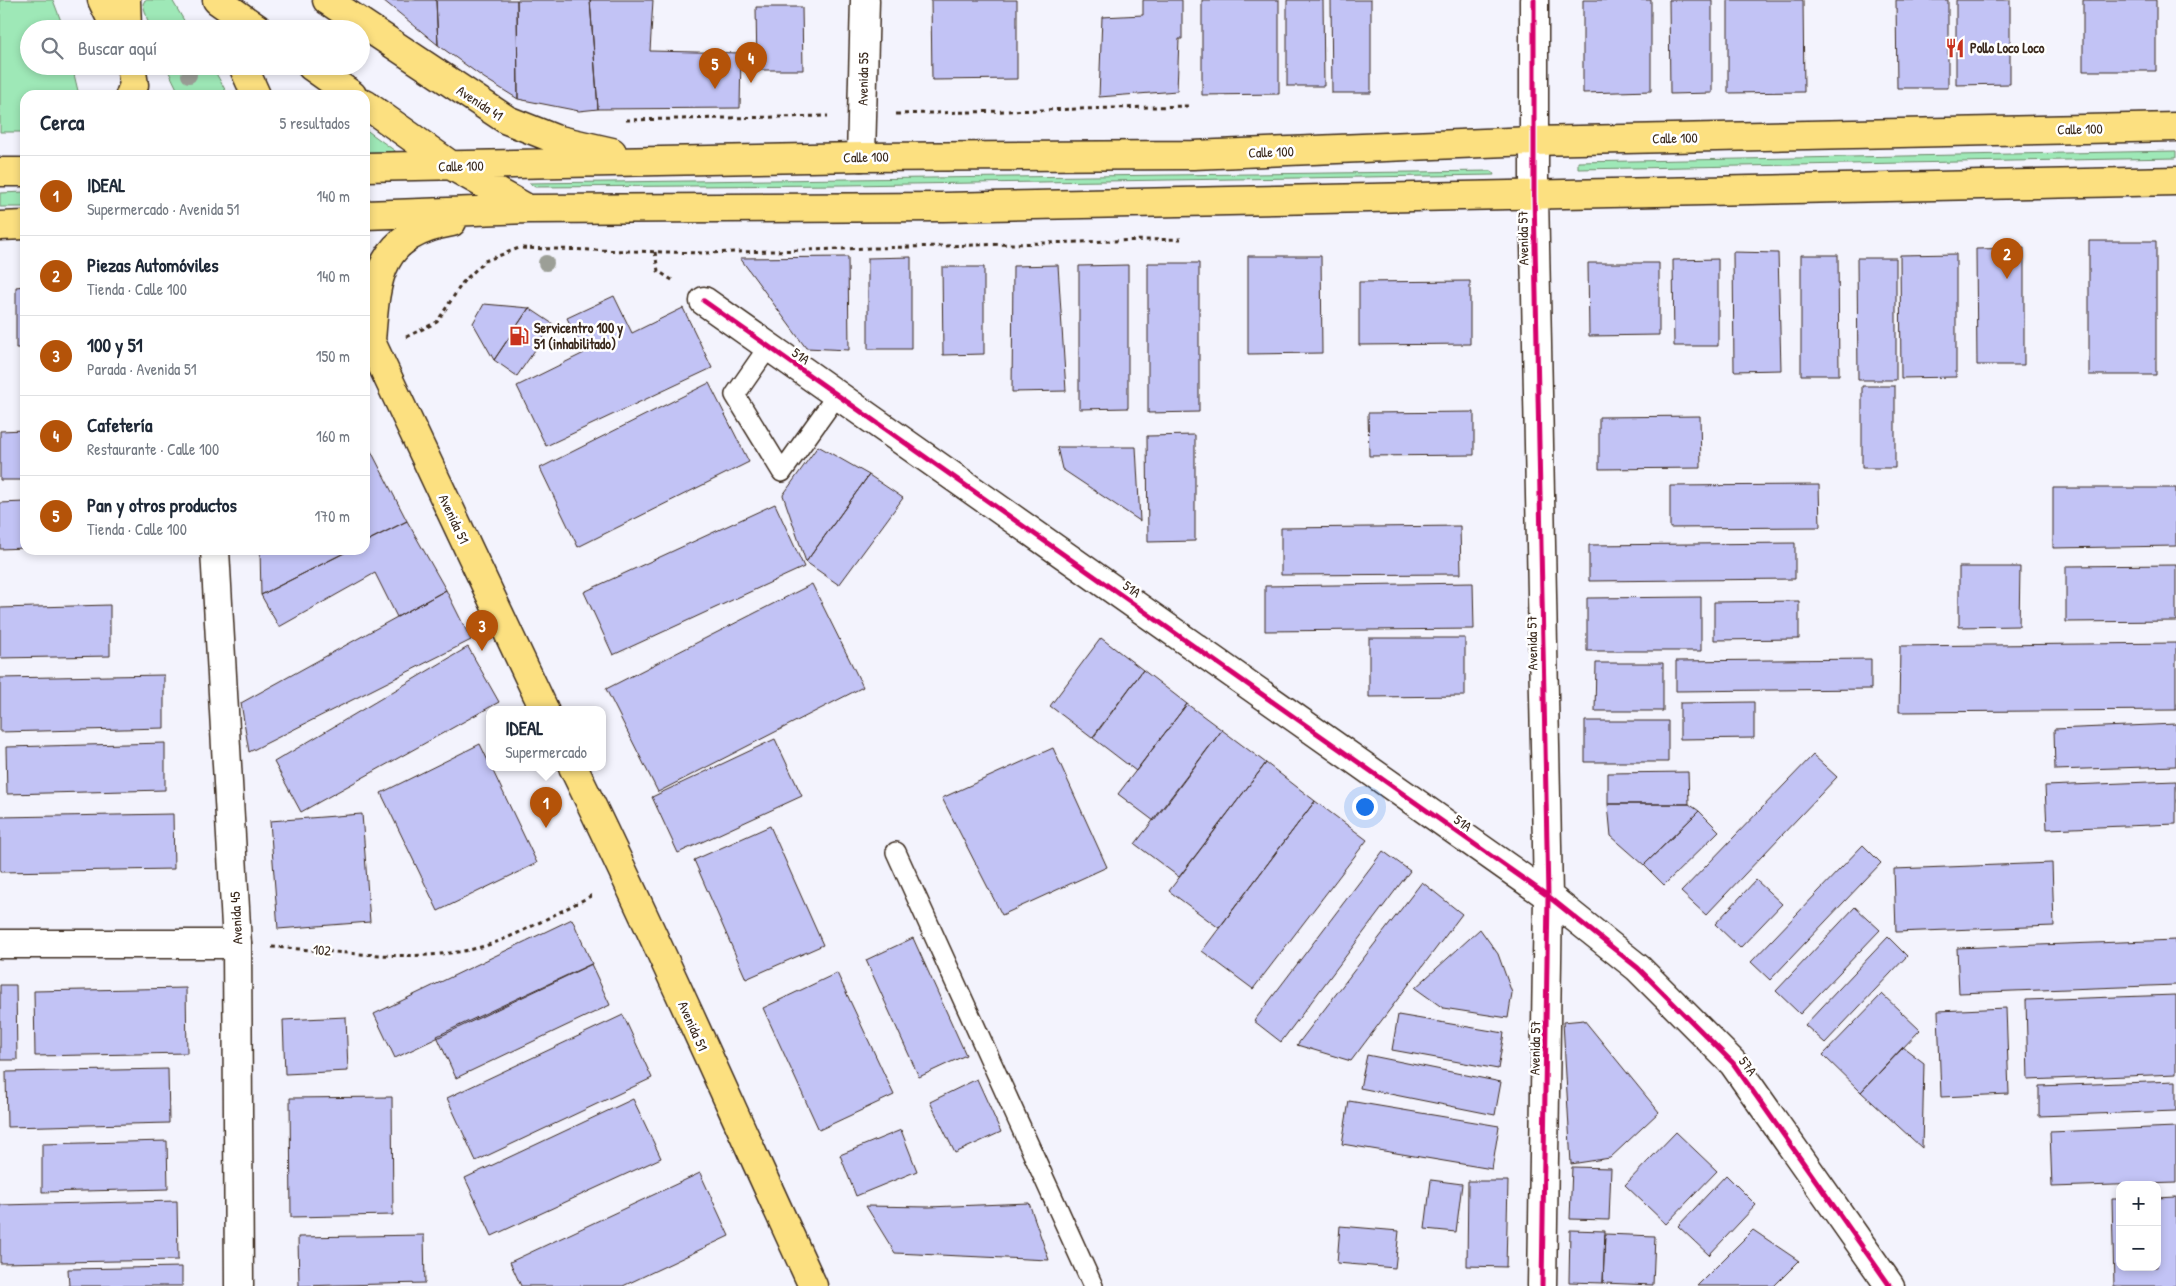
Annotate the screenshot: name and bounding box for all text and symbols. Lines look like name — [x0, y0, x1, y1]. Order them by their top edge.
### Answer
search box — [20, 20, 370, 75]
icon: search — [38, 34, 66, 62]
text: Buscar aquí — [78, 35, 157, 61]
restaurant icon: Pollo Loco Loco — [1944, 37, 1966, 59]
place label: Pollo Loco Loco — [1970, 38, 2045, 57]
pin: 4 — [735, 42, 767, 83]
pin: 5 — [699, 48, 731, 89]
street label: Avenida 55 — [853, 52, 872, 106]
street label: Avenida 41 — [453, 80, 507, 125]
text: Cerca — [40, 108, 84, 137]
text: 5 resultados — [280, 112, 350, 134]
street label: Calle 100 — [2057, 119, 2103, 138]
street label: Calle 100 — [1652, 128, 1698, 147]
street label: Calle 100 — [1248, 141, 1294, 162]
street label: Calle 100 — [843, 147, 889, 166]
street label: Calle 100 — [438, 156, 484, 175]
text: IDEAL — [87, 172, 125, 198]
text: 1 — [53, 185, 59, 207]
text: 140 m — [316, 185, 350, 207]
text: Supermercado · Avenida 51 — [87, 198, 239, 220]
street label: Avenida 57 — [1513, 211, 1532, 265]
pin: 2 — [1991, 238, 2023, 279]
text: Piezas Automóviles — [87, 252, 219, 278]
text: 2 — [52, 265, 60, 287]
text: 140 m — [316, 265, 350, 287]
text: Tienda · Calle 100 — [87, 278, 187, 300]
place label: Servicentro 100 y 51 (inhabilitado) — [534, 318, 623, 353]
fuel station icon: Servicentro 100 y 51 (inhabilitado) — [508, 325, 530, 347]
text: 100 y 51 — [87, 332, 143, 358]
street label: 51A — [789, 343, 814, 369]
text: 3 — [52, 345, 60, 367]
text: 150 m — [316, 345, 350, 367]
text: Parada · Avenida 51 — [87, 358, 197, 380]
text: Cafetería — [87, 412, 152, 438]
text: 4 — [53, 425, 59, 447]
text: 160 m — [316, 425, 350, 447]
text: Restaurante · Calle 100 — [87, 438, 219, 460]
street label: Avenida 51 — [435, 491, 474, 547]
text: Pan y otros productos — [87, 492, 237, 518]
text: 5 — [53, 505, 59, 527]
text: 170 m — [315, 505, 350, 527]
text: Tienda · Calle 100 — [87, 518, 187, 540]
street label: 51A — [1120, 576, 1145, 602]
pin: 3 — [466, 610, 498, 651]
street label: Avenida 57 — [1522, 616, 1541, 670]
popup — [486, 706, 606, 771]
text: IDEAL — [505, 715, 543, 741]
text: Supermercado — [505, 741, 587, 763]
pin: 1 — [530, 787, 562, 828]
your location — [1352, 794, 1378, 820]
street label: 51A — [1451, 810, 1476, 836]
street label: Avenida 45 — [225, 891, 246, 945]
street label: 102 — [312, 939, 332, 960]
street label: Avenida 51 — [674, 998, 713, 1054]
street label: Avenida 57 — [1525, 1021, 1544, 1075]
street label: 57A — [1735, 1052, 1762, 1079]
map controls — [2116, 1181, 2161, 1271]
button: + — [2116, 1181, 2161, 1226]
button: − — [2116, 1226, 2161, 1271]

